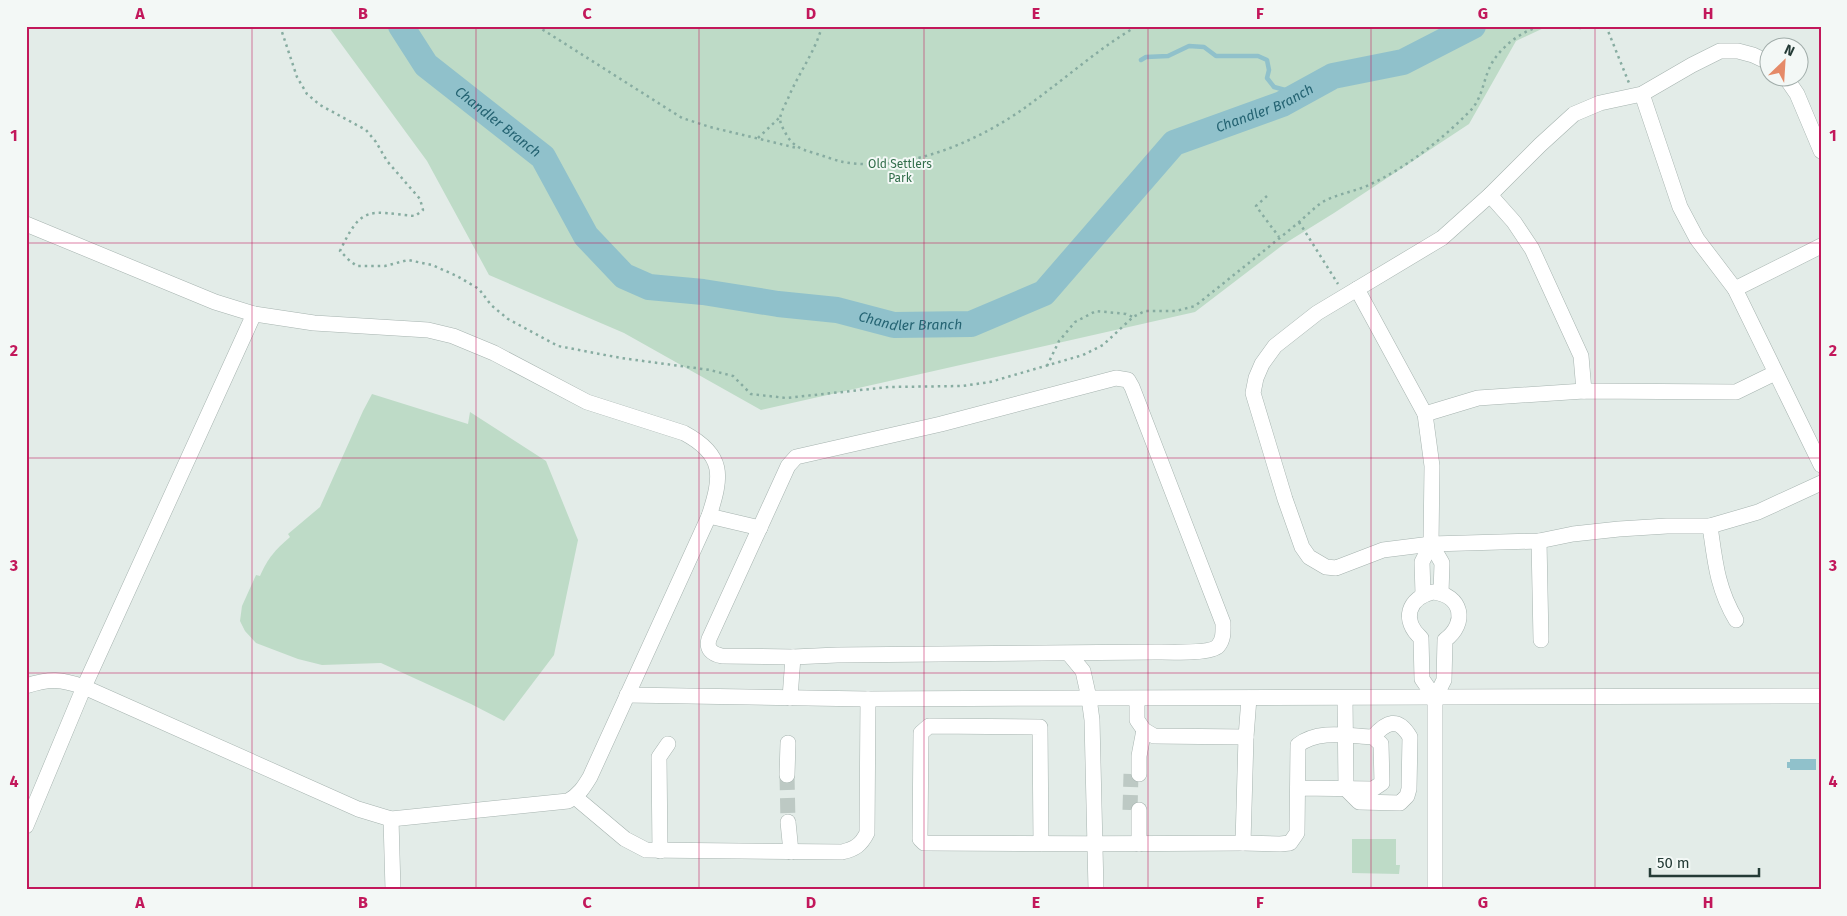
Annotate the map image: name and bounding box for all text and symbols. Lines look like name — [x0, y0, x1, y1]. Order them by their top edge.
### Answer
text: A — [134, 4, 145, 23]
text: B — [358, 4, 368, 23]
text: C — [582, 4, 592, 23]
text: D — [806, 4, 816, 23]
text: E — [1032, 4, 1040, 23]
text: F — [1256, 4, 1264, 23]
text: G — [1478, 4, 1488, 23]
text: H — [1703, 4, 1713, 23]
north arrow — [1760, 38, 1810, 88]
text: N — [1781, 41, 1797, 60]
water label: Chandler Branch — [1213, 80, 1316, 136]
water label: Chandler Branch — [452, 83, 544, 161]
text: 1 — [10, 126, 18, 145]
text: 1 — [1829, 126, 1837, 145]
park label: Old Settlers Park — [868, 157, 932, 185]
water label: Chandler Branch — [857, 308, 962, 334]
text: 2 — [10, 341, 18, 360]
text: 2 — [1829, 341, 1837, 360]
text: 3 — [9, 556, 18, 575]
text: 3 — [1828, 556, 1837, 575]
text: 4 — [9, 772, 19, 791]
text: 4 — [1828, 772, 1838, 791]
scale bar — [1650, 846, 1758, 878]
text: 50 m — [1657, 854, 1690, 872]
text: A — [134, 893, 145, 912]
text: B — [358, 893, 368, 912]
text: C — [582, 893, 592, 912]
text: D — [806, 893, 816, 912]
text: E — [1032, 893, 1040, 912]
text: F — [1256, 893, 1264, 912]
text: G — [1478, 893, 1488, 912]
text: H — [1703, 893, 1713, 912]

